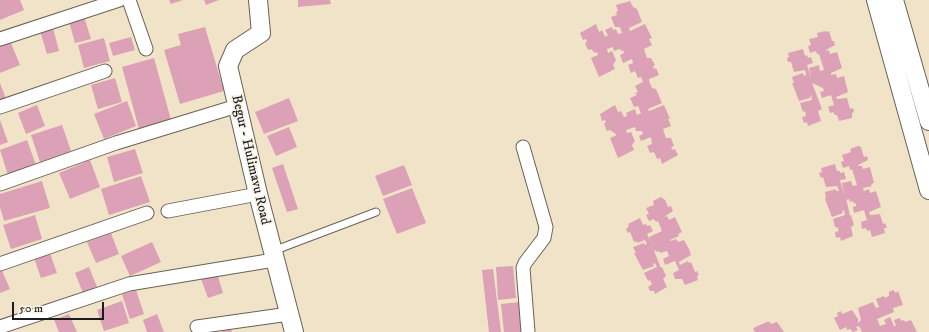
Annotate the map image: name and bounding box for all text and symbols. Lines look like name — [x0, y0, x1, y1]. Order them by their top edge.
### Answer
street label: Begur - Hulimavu Road — [227, 94, 273, 226]
scale bar — [14, 294, 106, 320]
text: 50 m — [19, 301, 43, 316]

